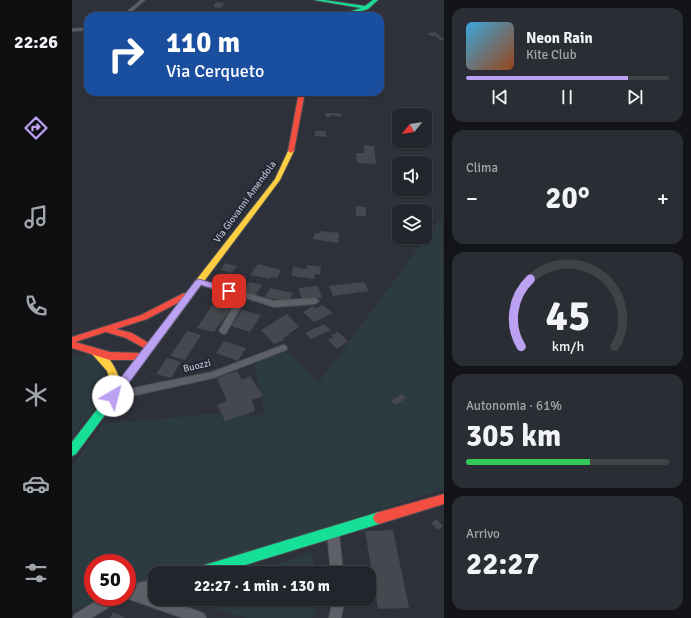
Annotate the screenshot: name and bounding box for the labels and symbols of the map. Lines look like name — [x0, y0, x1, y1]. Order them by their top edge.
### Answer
north arrow — [392, 108, 432, 148]
street label: Via Giovanni Amendola — [211, 159, 279, 245]
pin — [212, 274, 246, 308]
street label: Buozzi — [182, 357, 212, 375]
position arrow — [92, 375, 134, 417]
speed limit sign: 50 — [84, 554, 136, 606]

